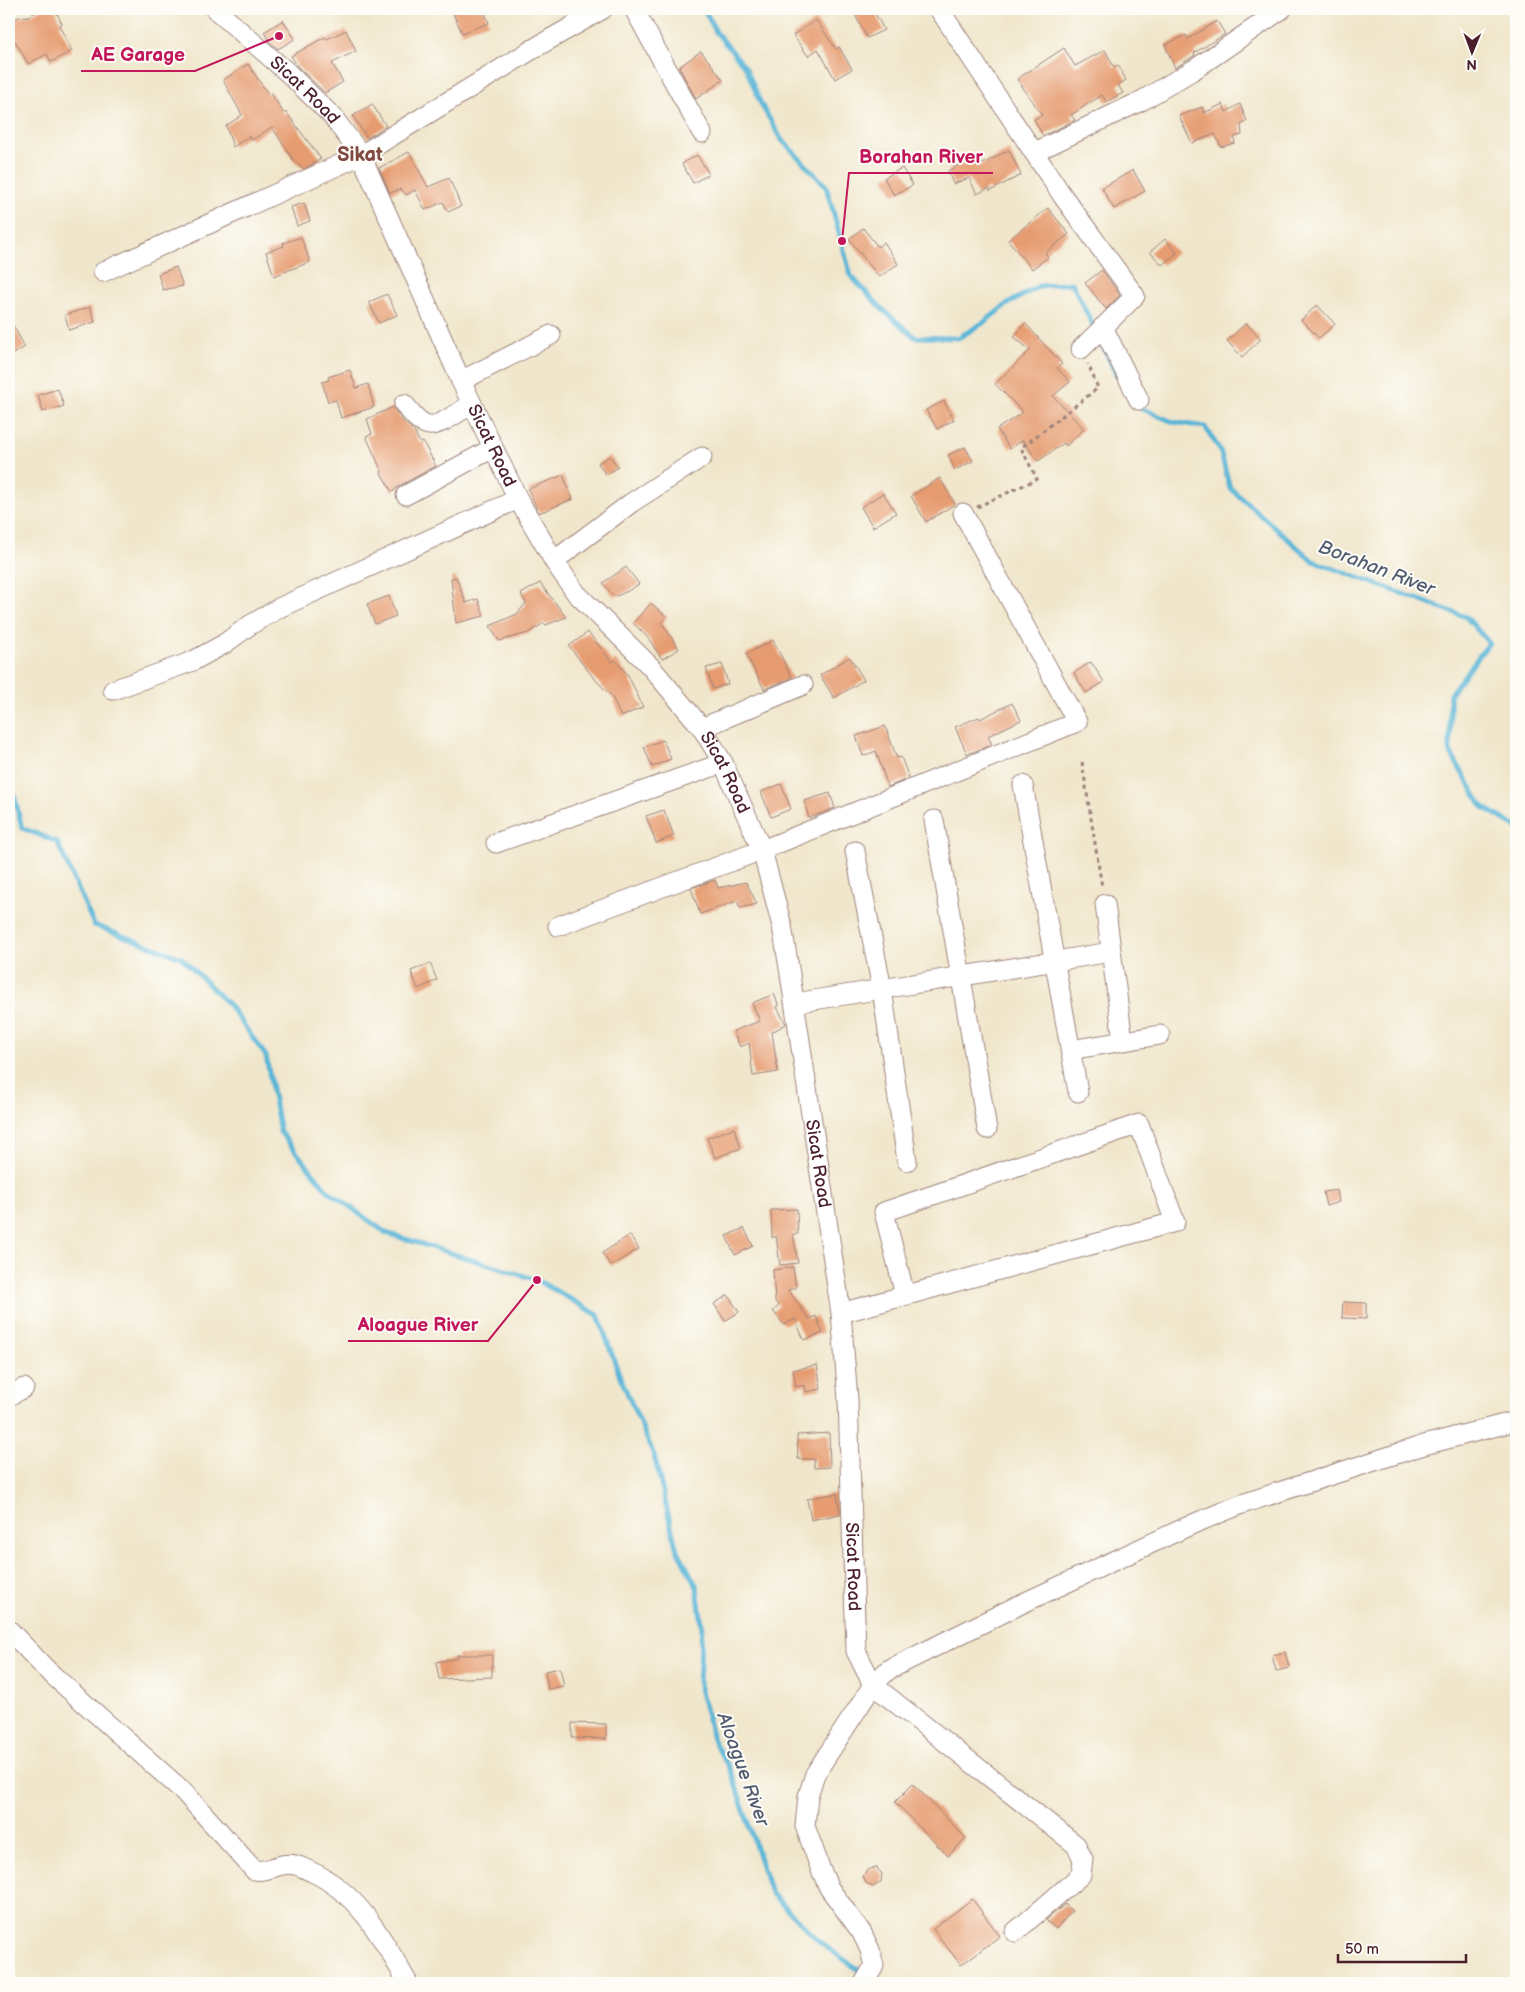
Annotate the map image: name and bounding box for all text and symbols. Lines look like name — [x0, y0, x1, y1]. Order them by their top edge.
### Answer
north arrow — [1448, 28, 1498, 78]
callout: AE Garage — [81, 37, 195, 71]
text: AE Garage — [90, 44, 185, 67]
street label: Sicat Road — [265, 52, 344, 128]
text: N — [1466, 56, 1477, 73]
callout: Borahan River — [849, 139, 993, 173]
district label: Sikat — [337, 143, 383, 167]
text: Borahan River — [859, 146, 983, 169]
street label: Sicat Road — [463, 401, 520, 490]
water label: Borahan River — [1315, 536, 1439, 601]
street label: Sicat Road — [696, 728, 754, 817]
street label: Sicat Road — [801, 1118, 835, 1209]
callout: Aloague River — [348, 1307, 488, 1341]
text: Aloague River — [357, 1314, 479, 1337]
street label: Sicat Road — [841, 1522, 865, 1611]
water label: Aloague River — [711, 1709, 774, 1831]
scale bar — [1338, 1932, 1465, 1964]
text: 50 m — [1345, 1940, 1379, 1959]

